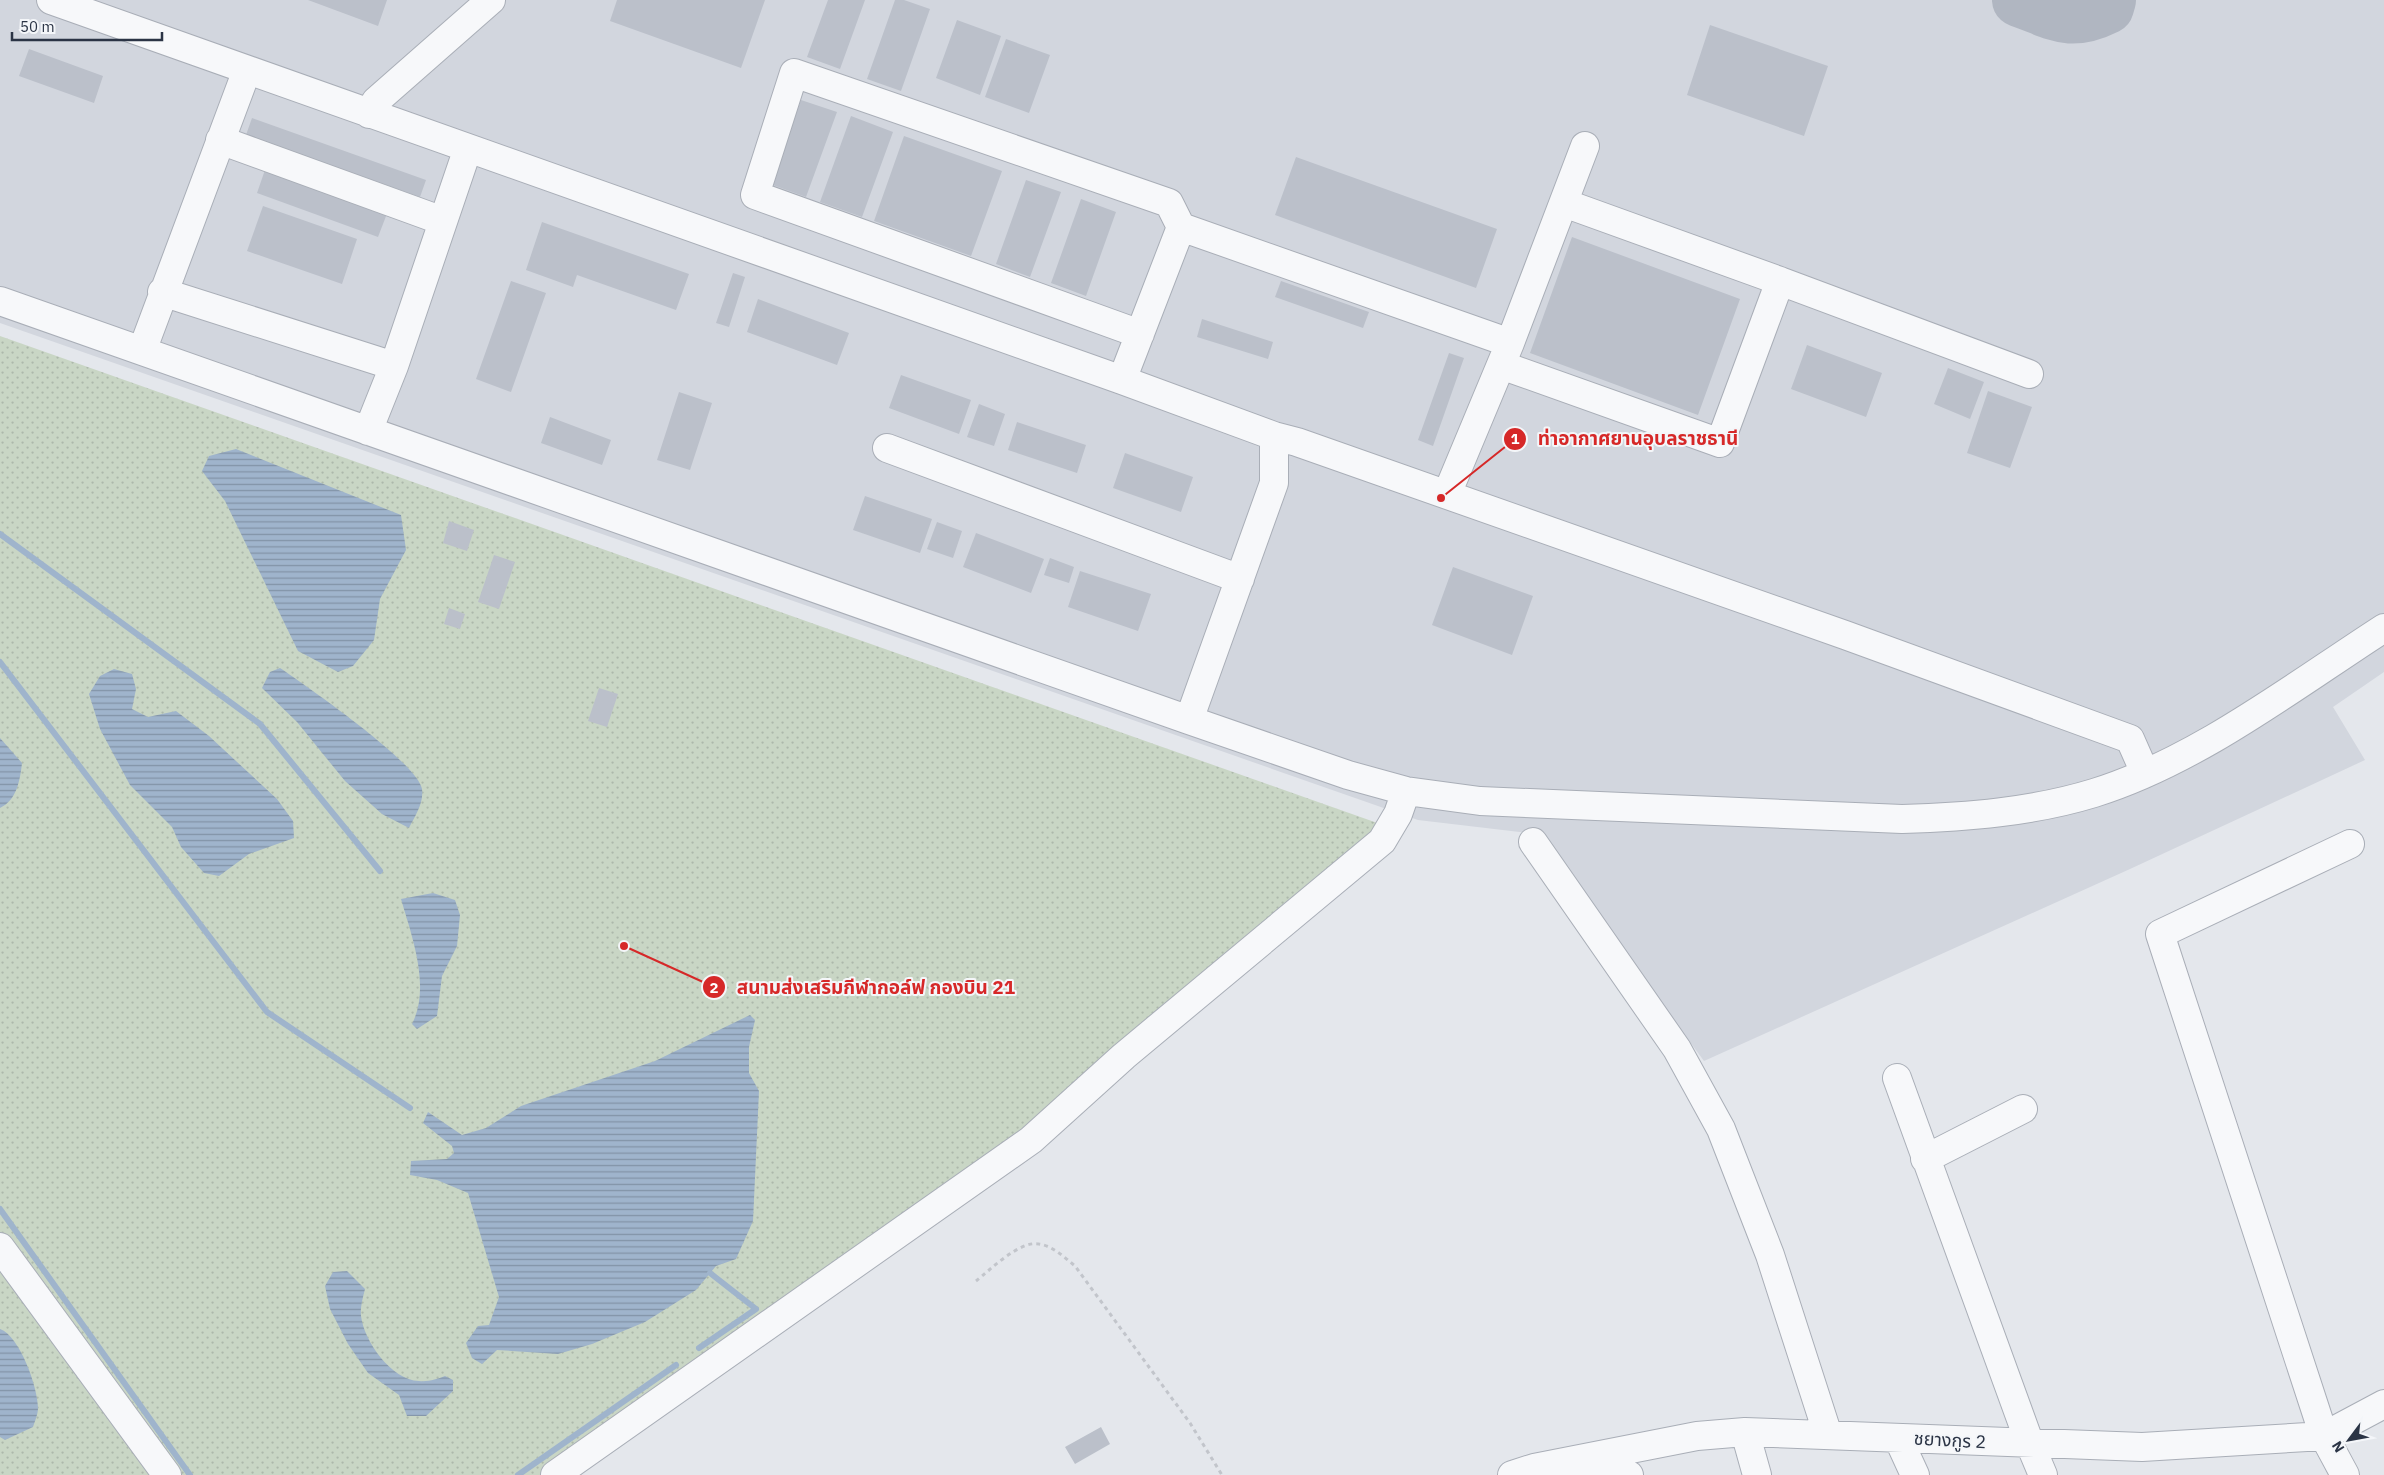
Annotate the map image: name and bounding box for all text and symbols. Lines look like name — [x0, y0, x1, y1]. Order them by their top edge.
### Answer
scale bar — [12, 10, 162, 42]
text: 50 m — [20, 17, 55, 36]
callout: ท่าอากาศยานอุบลราชธานี — [1503, 422, 1748, 456]
text: ท่าอากาศยานอุบลราชธานี — [1538, 426, 1738, 450]
text: 1 — [1510, 429, 1520, 448]
callout: สนามส่งเสริมกีฬากอล์ฟ กองบิน 21 — [702, 970, 1025, 1004]
text: สนามส่งเสริมกีฬากอล์ฟ กองบิน 21 — [737, 975, 1016, 999]
text: 2 — [709, 978, 719, 997]
north arrow — [2324, 1415, 2374, 1465]
street label: ชยางกูร 2 — [1913, 1427, 1987, 1454]
text: N — [2328, 1438, 2348, 1456]

